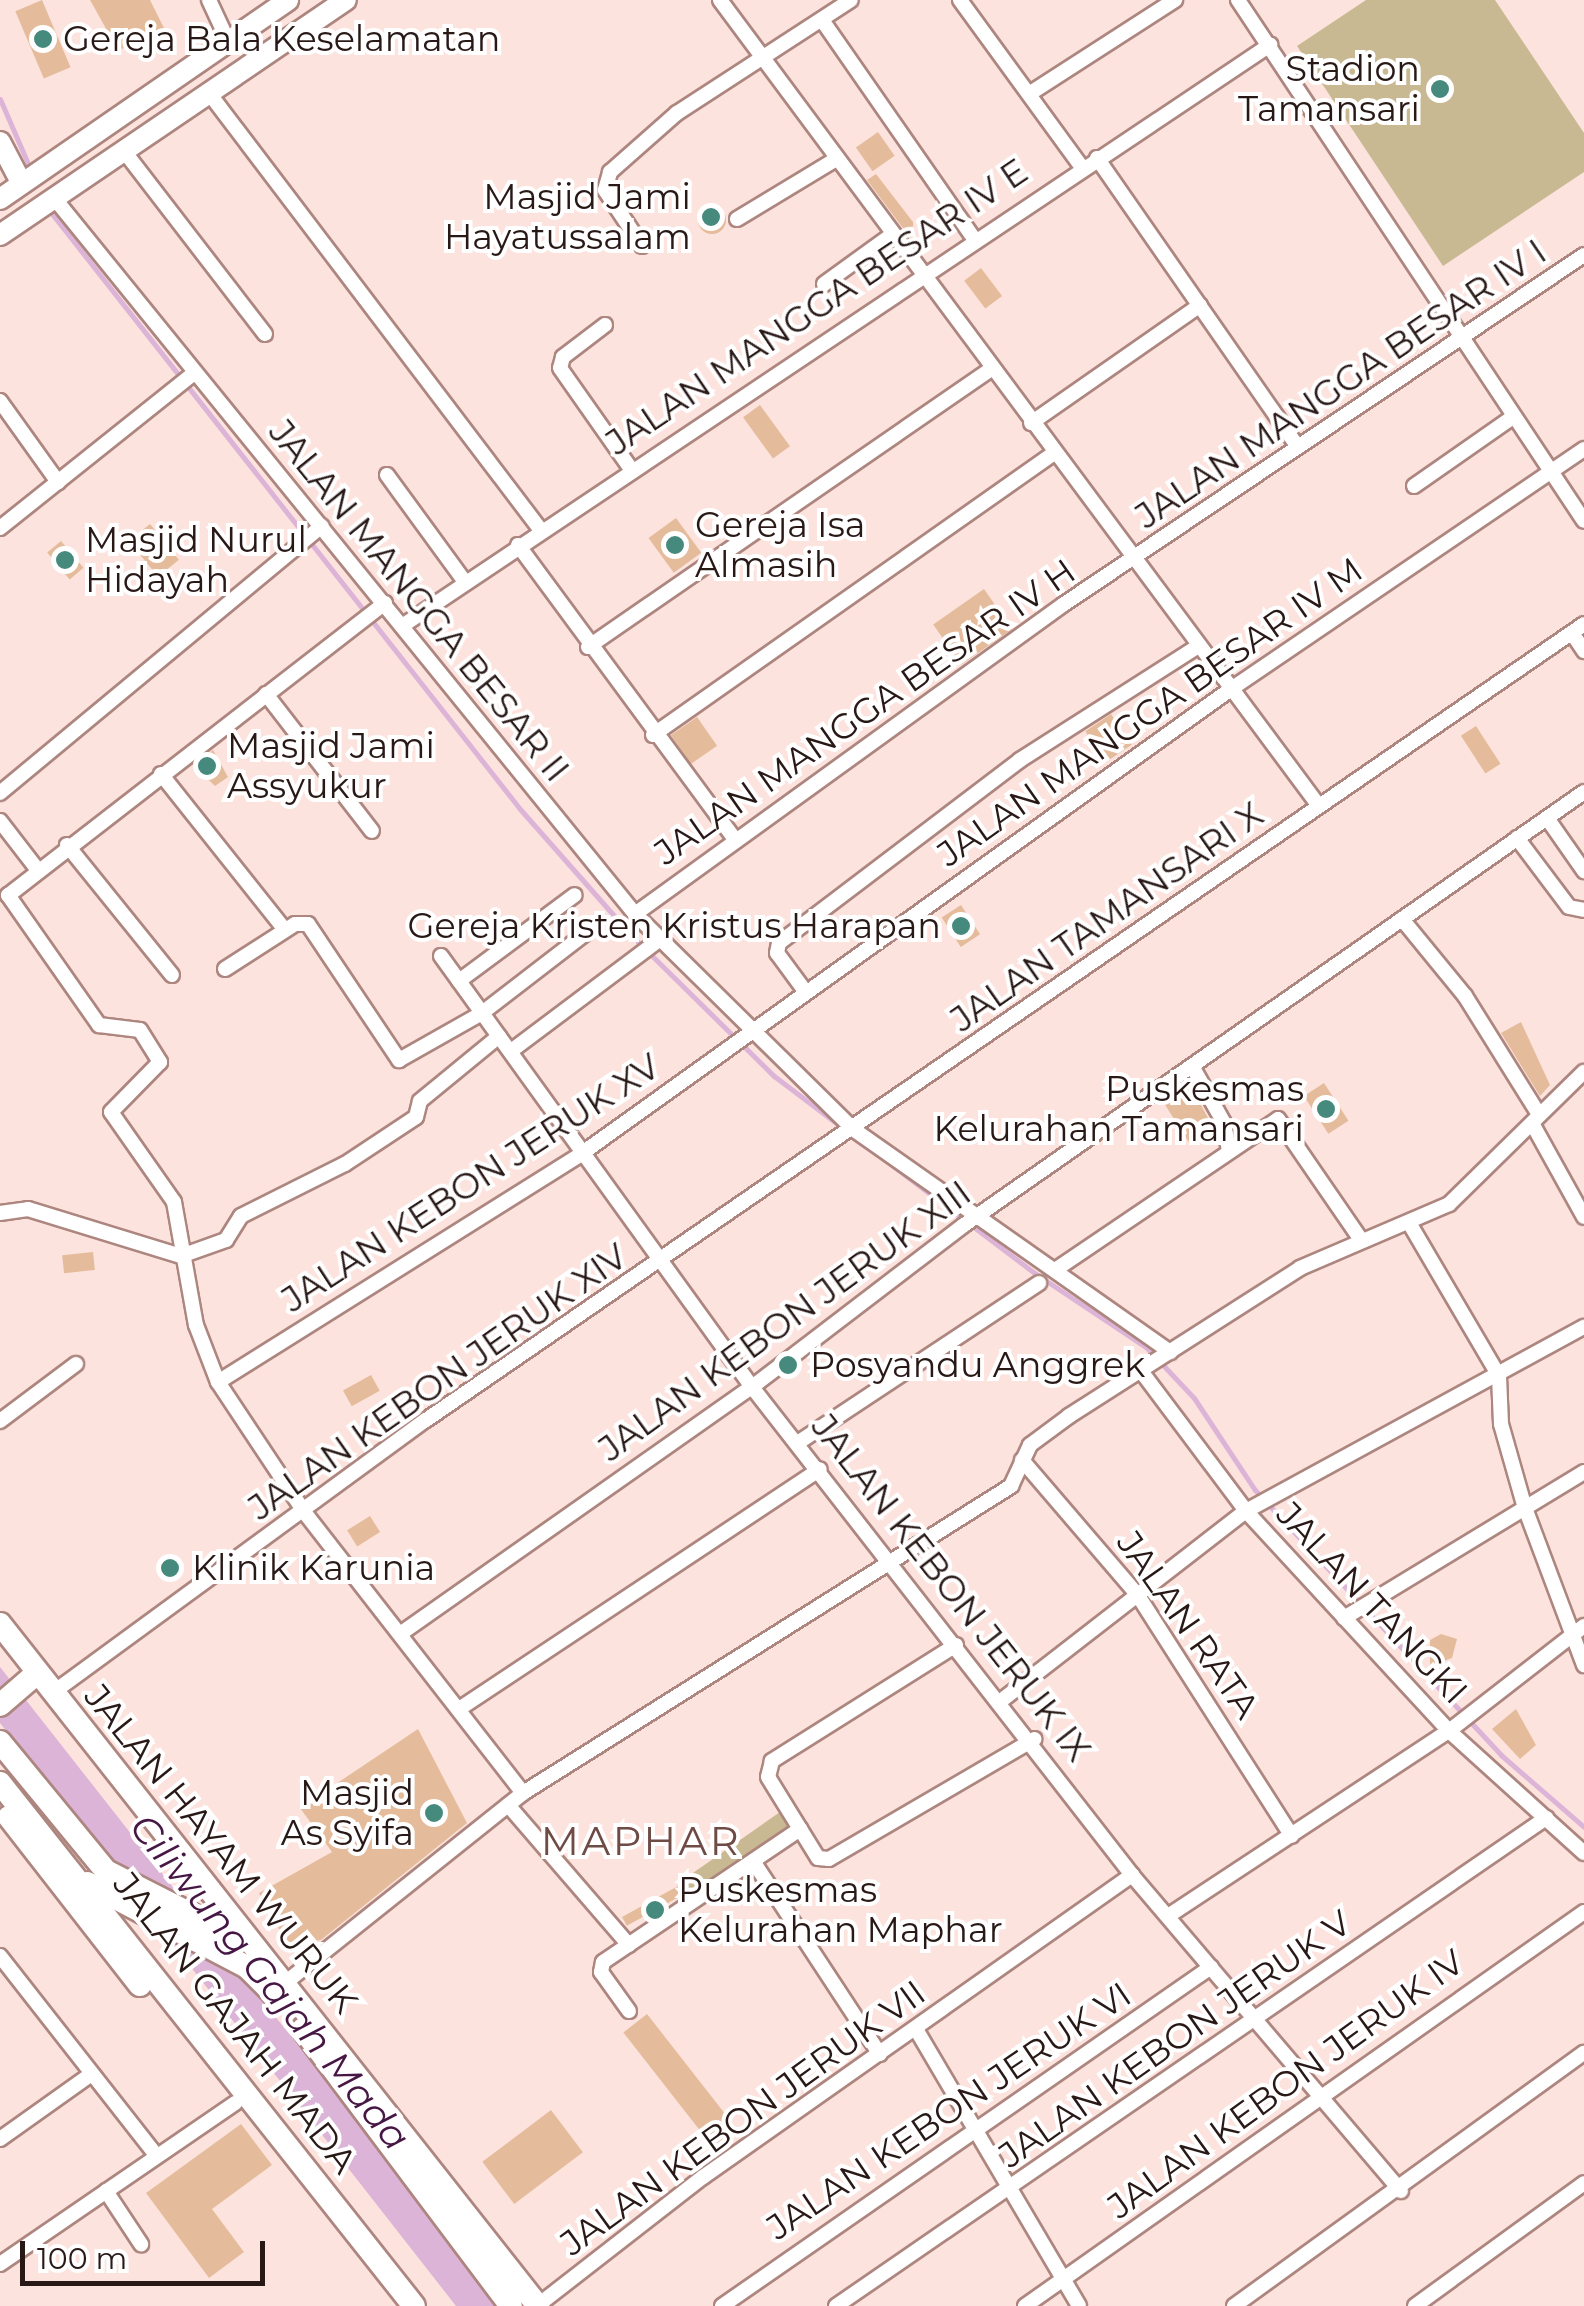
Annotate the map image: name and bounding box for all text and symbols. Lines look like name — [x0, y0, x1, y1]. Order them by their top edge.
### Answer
place label: Gereja Bala Keselamatan — [63, 18, 500, 60]
marker: Gereja Bala Keselamatan — [32, 28, 54, 50]
place label: Stadion Tamansari — [1238, 48, 1420, 130]
marker: Stadion Tamansari — [1429, 78, 1451, 100]
street label: JALAN MANGGA BESAR IV E — [599, 150, 1035, 464]
place label: Masjid Jami Hayatussalam — [444, 176, 691, 258]
marker: Masjid Jami Hayatussalam — [700, 206, 722, 228]
street label: JALAN MANGGA BESAR IV I — [1128, 231, 1554, 537]
street label: JALAN MANGGA BESAR II — [260, 412, 578, 790]
place label: Gereja Isa Almasih — [695, 504, 865, 586]
place label: Masjid Nurul Hidayah — [85, 519, 307, 601]
marker: Gereja Isa Almasih — [664, 534, 686, 556]
marker: Masjid Nurul Hidayah — [54, 549, 76, 571]
street label: JALAN MANGGA BESAR IV M — [930, 549, 1370, 875]
street label: JALAN MANGGA BESAR IV H — [647, 550, 1083, 874]
place label: Masjid Jami Assyukur — [227, 725, 435, 807]
marker: Masjid Jami Assyukur — [196, 755, 218, 777]
street label: JALAN TAMANSARI X — [943, 793, 1271, 1041]
place label: Gereja Kristen Kristus Harapan — [408, 905, 941, 947]
marker: Gereja Kristen Kristus Harapan — [950, 915, 972, 937]
street label: JALAN KEBON JERUK XV — [274, 1045, 668, 1321]
place label: Puskesmas Kelurahan Tamansari — [933, 1068, 1304, 1150]
marker: Puskesmas Kelurahan Tamansari — [1313, 1096, 1339, 1122]
street label: JALAN KEBON JERUK XIII — [591, 1172, 979, 1470]
street label: JALAN KEBON JERUK XIV — [241, 1235, 635, 1529]
place label: Posyandu Anggrek — [810, 1344, 1145, 1386]
marker: Posyandu Anggrek — [775, 1352, 801, 1378]
street label: JALAN KEBON JERUK IX — [803, 1406, 1099, 1770]
street label: JALAN TANGKI — [1268, 1493, 1476, 1713]
street label: JALAN RATA — [1108, 1523, 1268, 1727]
place label: Klinik Karunia — [192, 1547, 435, 1589]
marker: Klinik Karunia — [157, 1555, 183, 1581]
street label: JALAN HAYAM WURUK — [76, 1676, 366, 2022]
place label: Masjid As Syifa — [281, 1772, 414, 1854]
marker: Masjid As Syifa — [423, 1802, 445, 1824]
water label: Ciliwung Gajah Mada — [120, 1805, 420, 2159]
district label: MAPHAR — [541, 1817, 741, 1865]
street label: JALAN GAJAH MADA — [105, 1864, 365, 2182]
place label: Puskesmas Kelurahan Maphar — [678, 1869, 1003, 1951]
marker: Puskesmas Kelurahan Maphar — [642, 1897, 668, 1923]
street label: JALAN KEBON JERUK V — [991, 1901, 1359, 2177]
street label: JALAN KEBON JERUK IV — [1100, 1941, 1472, 2227]
street label: JALAN KEBON JERUK VII — [553, 1972, 933, 2264]
street label: JALAN KEBON JERUK VI — [759, 1973, 1139, 2249]
scale bar — [25, 2221, 270, 2283]
text: 100 m — [37, 2240, 127, 2277]

